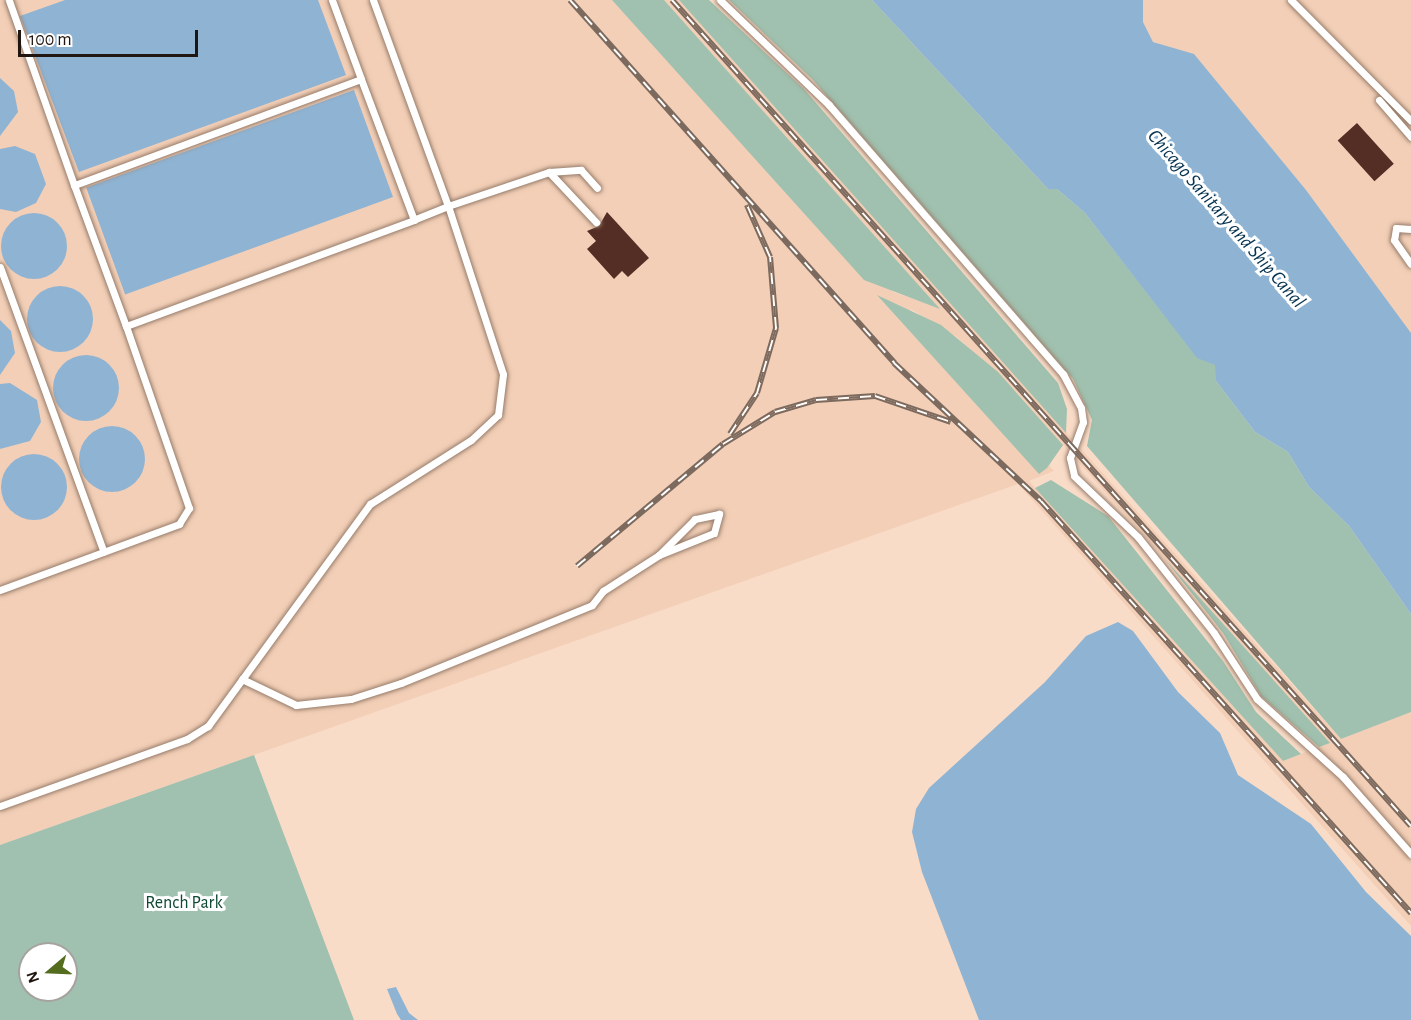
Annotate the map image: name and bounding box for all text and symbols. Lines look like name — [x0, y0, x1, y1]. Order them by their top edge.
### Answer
scale bar — [21, 18, 201, 56]
text: 100 m — [29, 31, 72, 49]
water label: Chicago Sanitary and Ship Canal — [1142, 125, 1310, 313]
park label: Rench Park — [145, 892, 223, 914]
north arrow — [18, 942, 78, 1002]
text: N — [23, 969, 42, 985]

